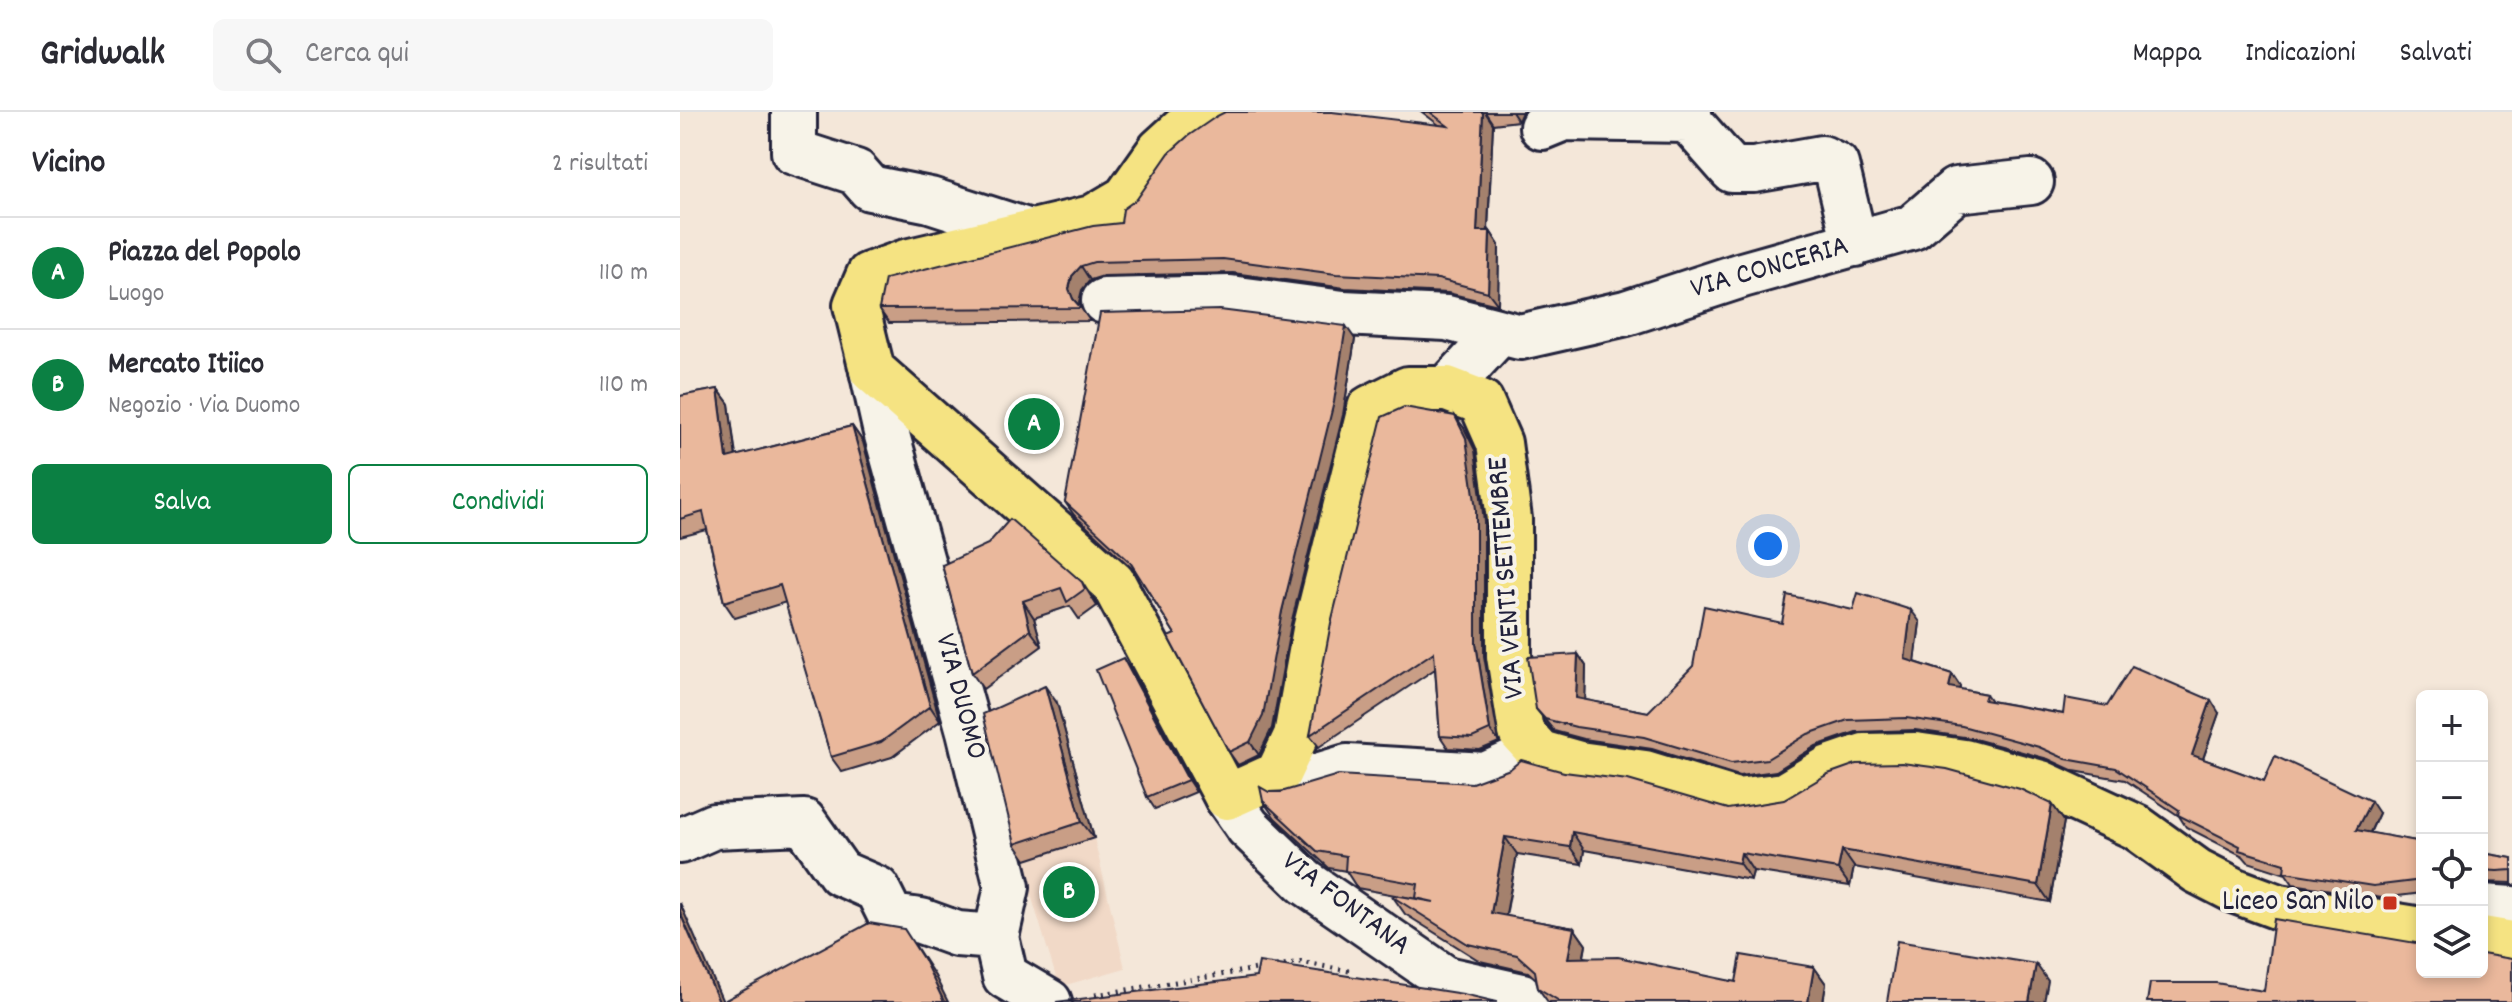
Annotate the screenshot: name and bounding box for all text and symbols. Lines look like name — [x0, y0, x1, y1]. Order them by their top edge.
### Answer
search box — [213, 19, 773, 91]
text: Gridwalk — [40, 28, 165, 83]
icon: search — [241, 33, 285, 77]
text: Cerca qui — [305, 34, 409, 77]
text: Mappa — [2133, 35, 2201, 75]
text: Indicazioni — [2245, 35, 2356, 75]
text: Salvati — [2400, 35, 2472, 75]
text: Vicino — [32, 140, 105, 189]
text: 2 risultati — [552, 146, 648, 183]
street label: VIA CONCERIA — [1686, 226, 1854, 312]
text: Piazza del Popolo — [108, 233, 301, 276]
text: A — [51, 255, 65, 292]
text: 110 m — [599, 255, 648, 292]
text: Luogo — [108, 276, 164, 313]
text: Mercato Itiico — [108, 345, 264, 388]
text: B — [52, 367, 64, 404]
text: 110 m — [599, 367, 648, 404]
text: Negozio · Via Duomo — [108, 388, 300, 425]
pin: A — [1008, 394, 1060, 454]
street label: VIA VENTI SETTEMBRE — [1478, 455, 1538, 700]
button: Salva — [32, 464, 332, 544]
button: Condividi — [348, 464, 648, 544]
your location — [1748, 526, 1788, 566]
street label: VIA DUOMO — [922, 629, 996, 765]
map controls — [2416, 690, 2488, 978]
button: + — [2416, 690, 2488, 762]
button: − — [2416, 762, 2488, 834]
button: locate — [2416, 834, 2488, 906]
street label: VIA FONTANA — [1271, 842, 1419, 968]
pin: B — [1043, 862, 1095, 922]
place label: Liceo San Nilo — [2222, 882, 2374, 925]
marker: Liceo San Nilo — [2381, 894, 2399, 912]
button: layers — [2416, 906, 2488, 978]

